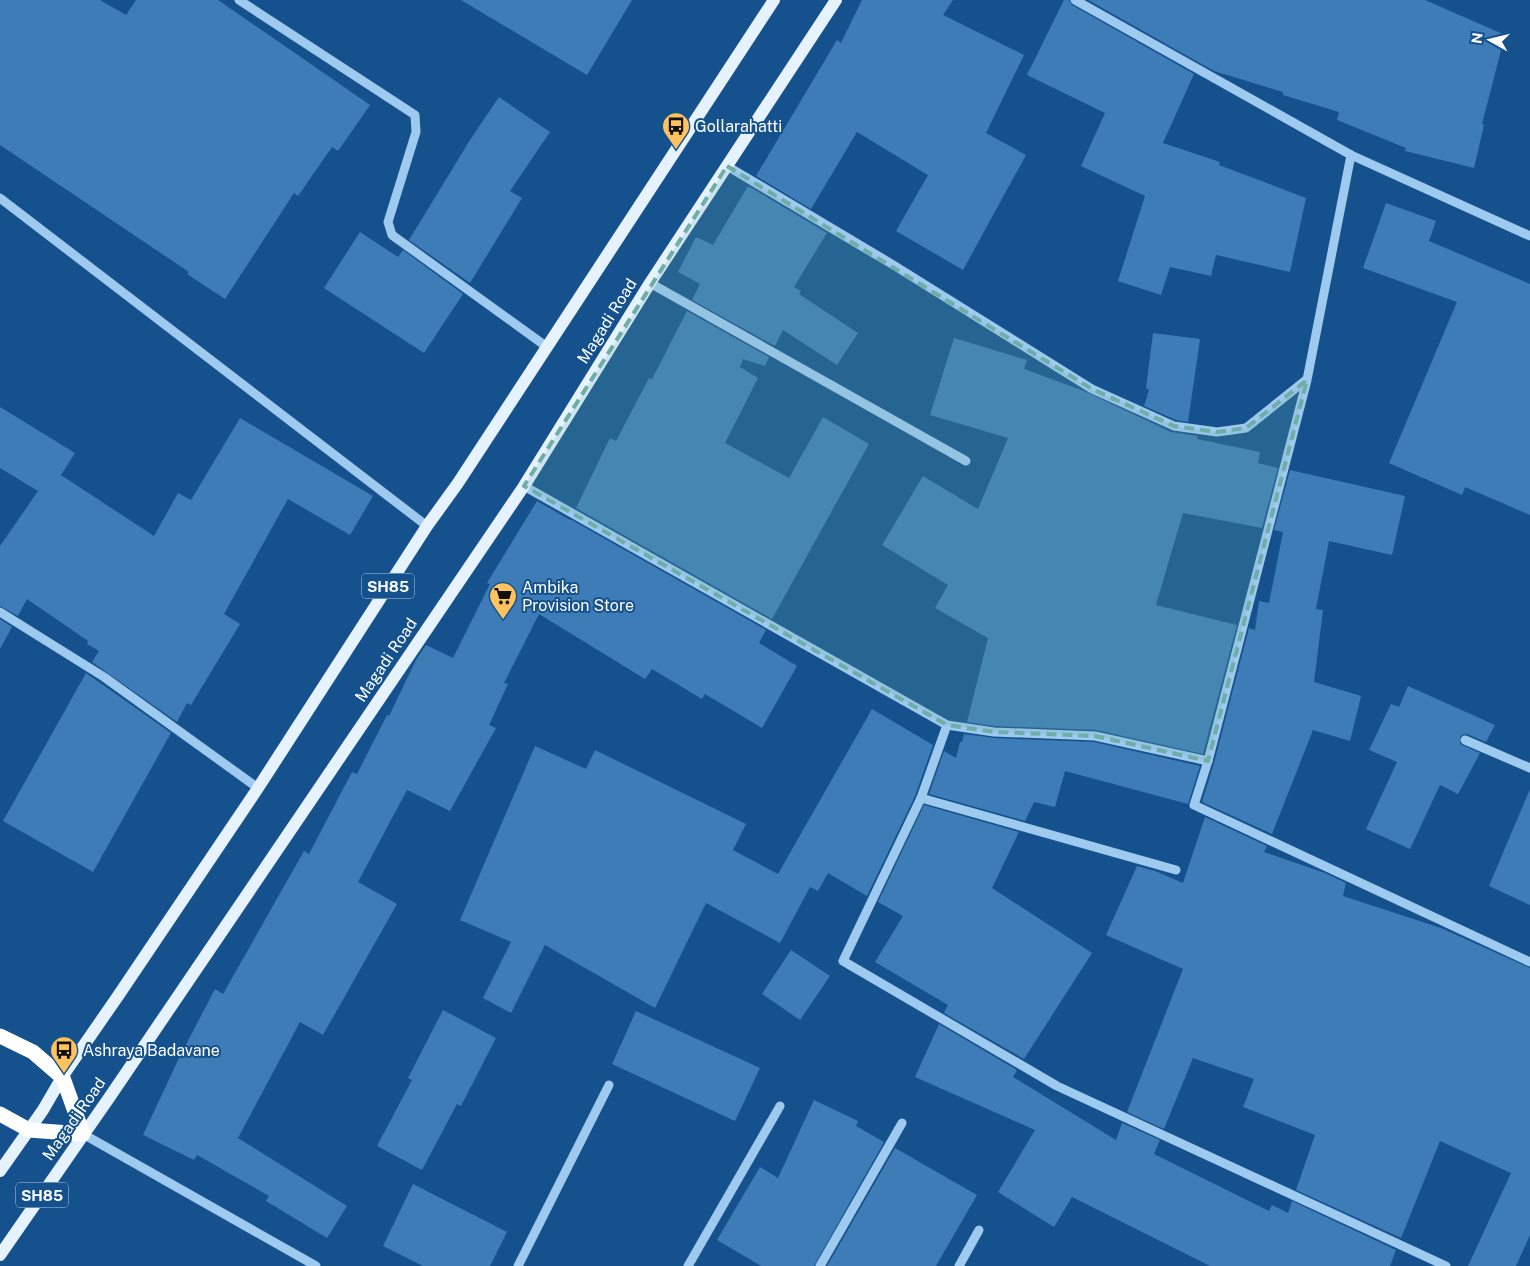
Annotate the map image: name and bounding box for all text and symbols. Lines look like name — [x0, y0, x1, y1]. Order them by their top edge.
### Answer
north arrow — [1465, 15, 1515, 65]
text: N — [1468, 32, 1486, 45]
bus stop icon: Gollarahatti — [661, 111, 691, 150]
place label: Gollarahatti — [695, 117, 782, 136]
street label: Magadi Road — [573, 275, 641, 367]
road number: SH85 — [362, 574, 414, 598]
place label: Ambika Provision Store — [522, 578, 634, 615]
supermarket icon: Ambika Provision Store — [488, 581, 518, 620]
street label: Magadi Road — [351, 615, 421, 705]
bus stop icon: Ashraya Badavane — [49, 1035, 79, 1074]
place label: Ashraya Badavane — [83, 1041, 220, 1060]
street label: Magadi Road — [38, 1074, 110, 1164]
road number: SH85 — [16, 1182, 68, 1208]

